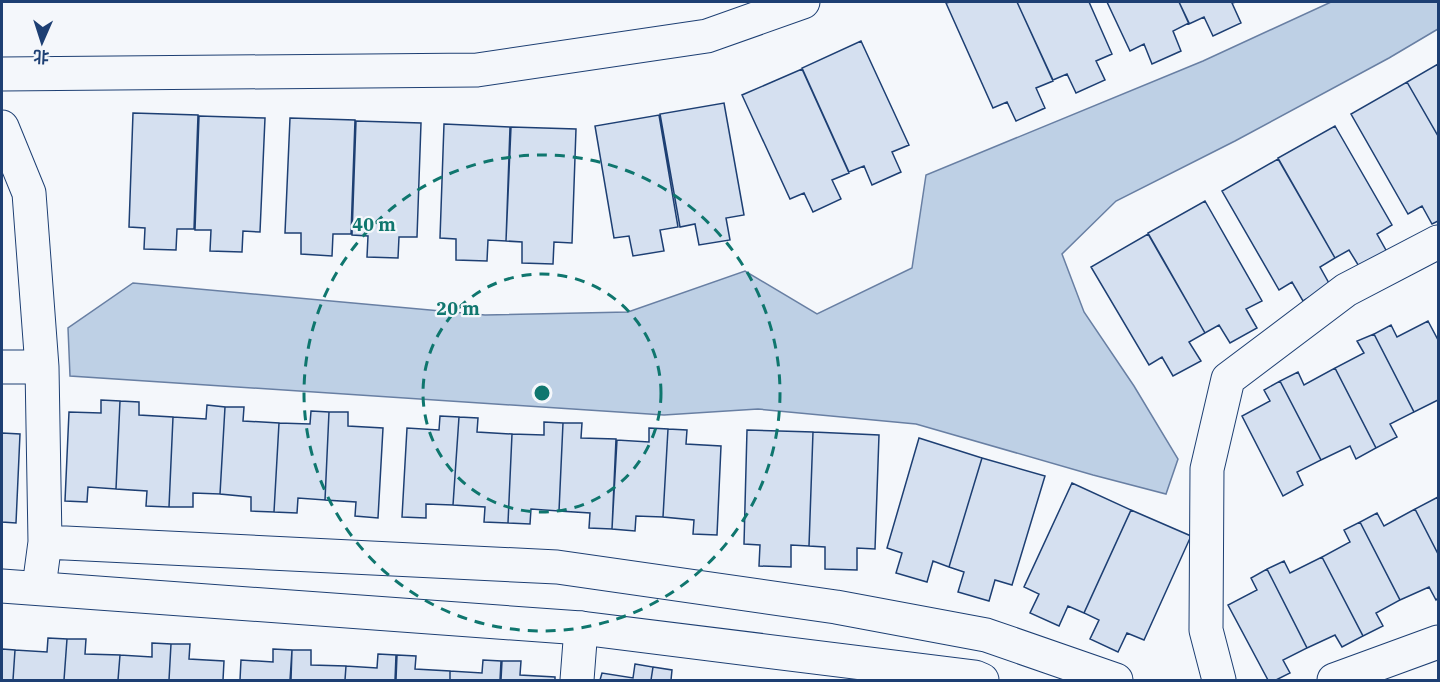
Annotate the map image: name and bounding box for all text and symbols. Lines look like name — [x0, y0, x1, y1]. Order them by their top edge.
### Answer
north arrow — [12, 12, 72, 72]
text: 北 — [33, 47, 50, 67]
text: 40 m — [352, 213, 396, 236]
text: 20 m — [436, 297, 480, 320]
centre of rings — [532, 383, 552, 403]

